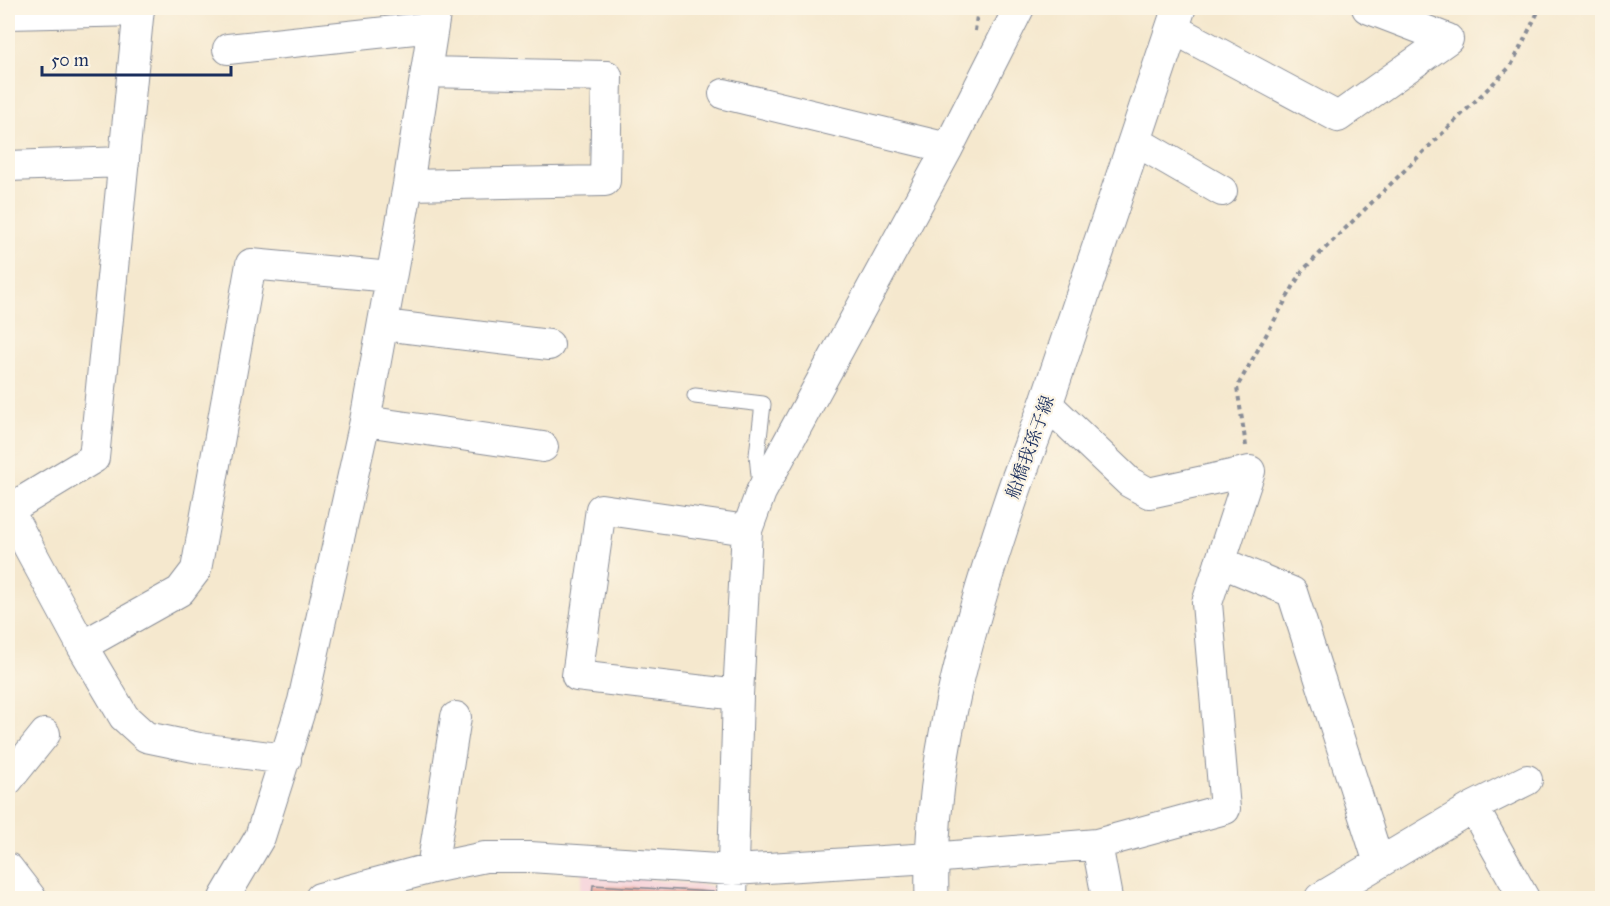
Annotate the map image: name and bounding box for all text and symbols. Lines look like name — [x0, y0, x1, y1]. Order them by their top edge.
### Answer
scale bar — [42, 39, 231, 77]
text: 50 m — [51, 49, 89, 71]
street label: 船橋我孫子線 — [1001, 392, 1059, 502]

